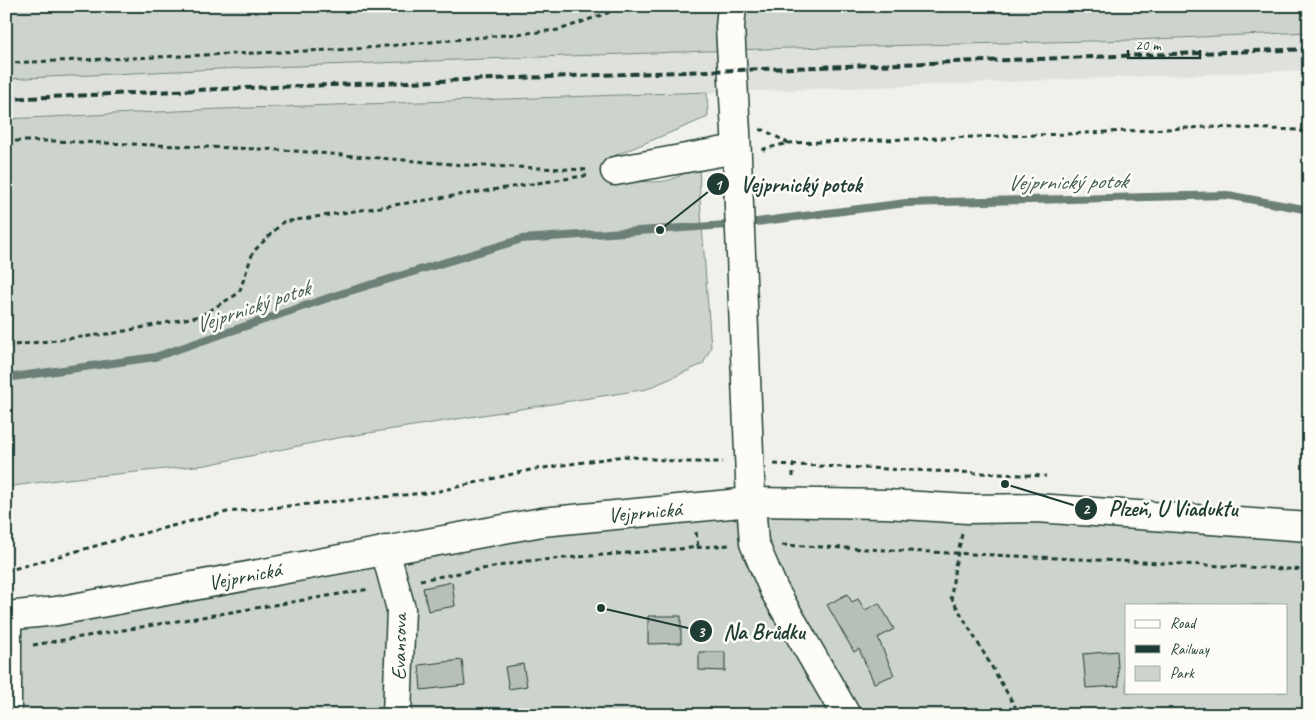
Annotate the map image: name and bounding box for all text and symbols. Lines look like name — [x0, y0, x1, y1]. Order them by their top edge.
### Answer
scale bar — [1128, 28, 1200, 60]
text: 20 m — [1135, 36, 1162, 55]
callout: Vejprnický potok — [706, 166, 872, 203]
water label: Vejprnický potok — [1007, 167, 1131, 197]
text: Vejprnický potok — [740, 171, 864, 199]
text: 1 — [715, 176, 724, 195]
water label: Vejprnický potok — [191, 273, 317, 340]
callout: Plzeň, U Viaduktu — [1073, 490, 1247, 527]
text: Plzeň, U Viaduktu — [1109, 495, 1239, 523]
street label: Vejprnická — [607, 496, 685, 528]
text: 2 — [1083, 500, 1091, 519]
street label: Vejprnická — [206, 556, 286, 596]
legend — [1125, 604, 1288, 694]
street label: Evansova — [385, 611, 413, 680]
callout: Na Brůdku — [689, 613, 815, 650]
text: Road — [1170, 614, 1197, 633]
text: Na Brůdku — [723, 618, 807, 646]
text: 3 — [698, 623, 706, 642]
text: Railway — [1170, 640, 1211, 659]
text: Park — [1170, 664, 1195, 683]

